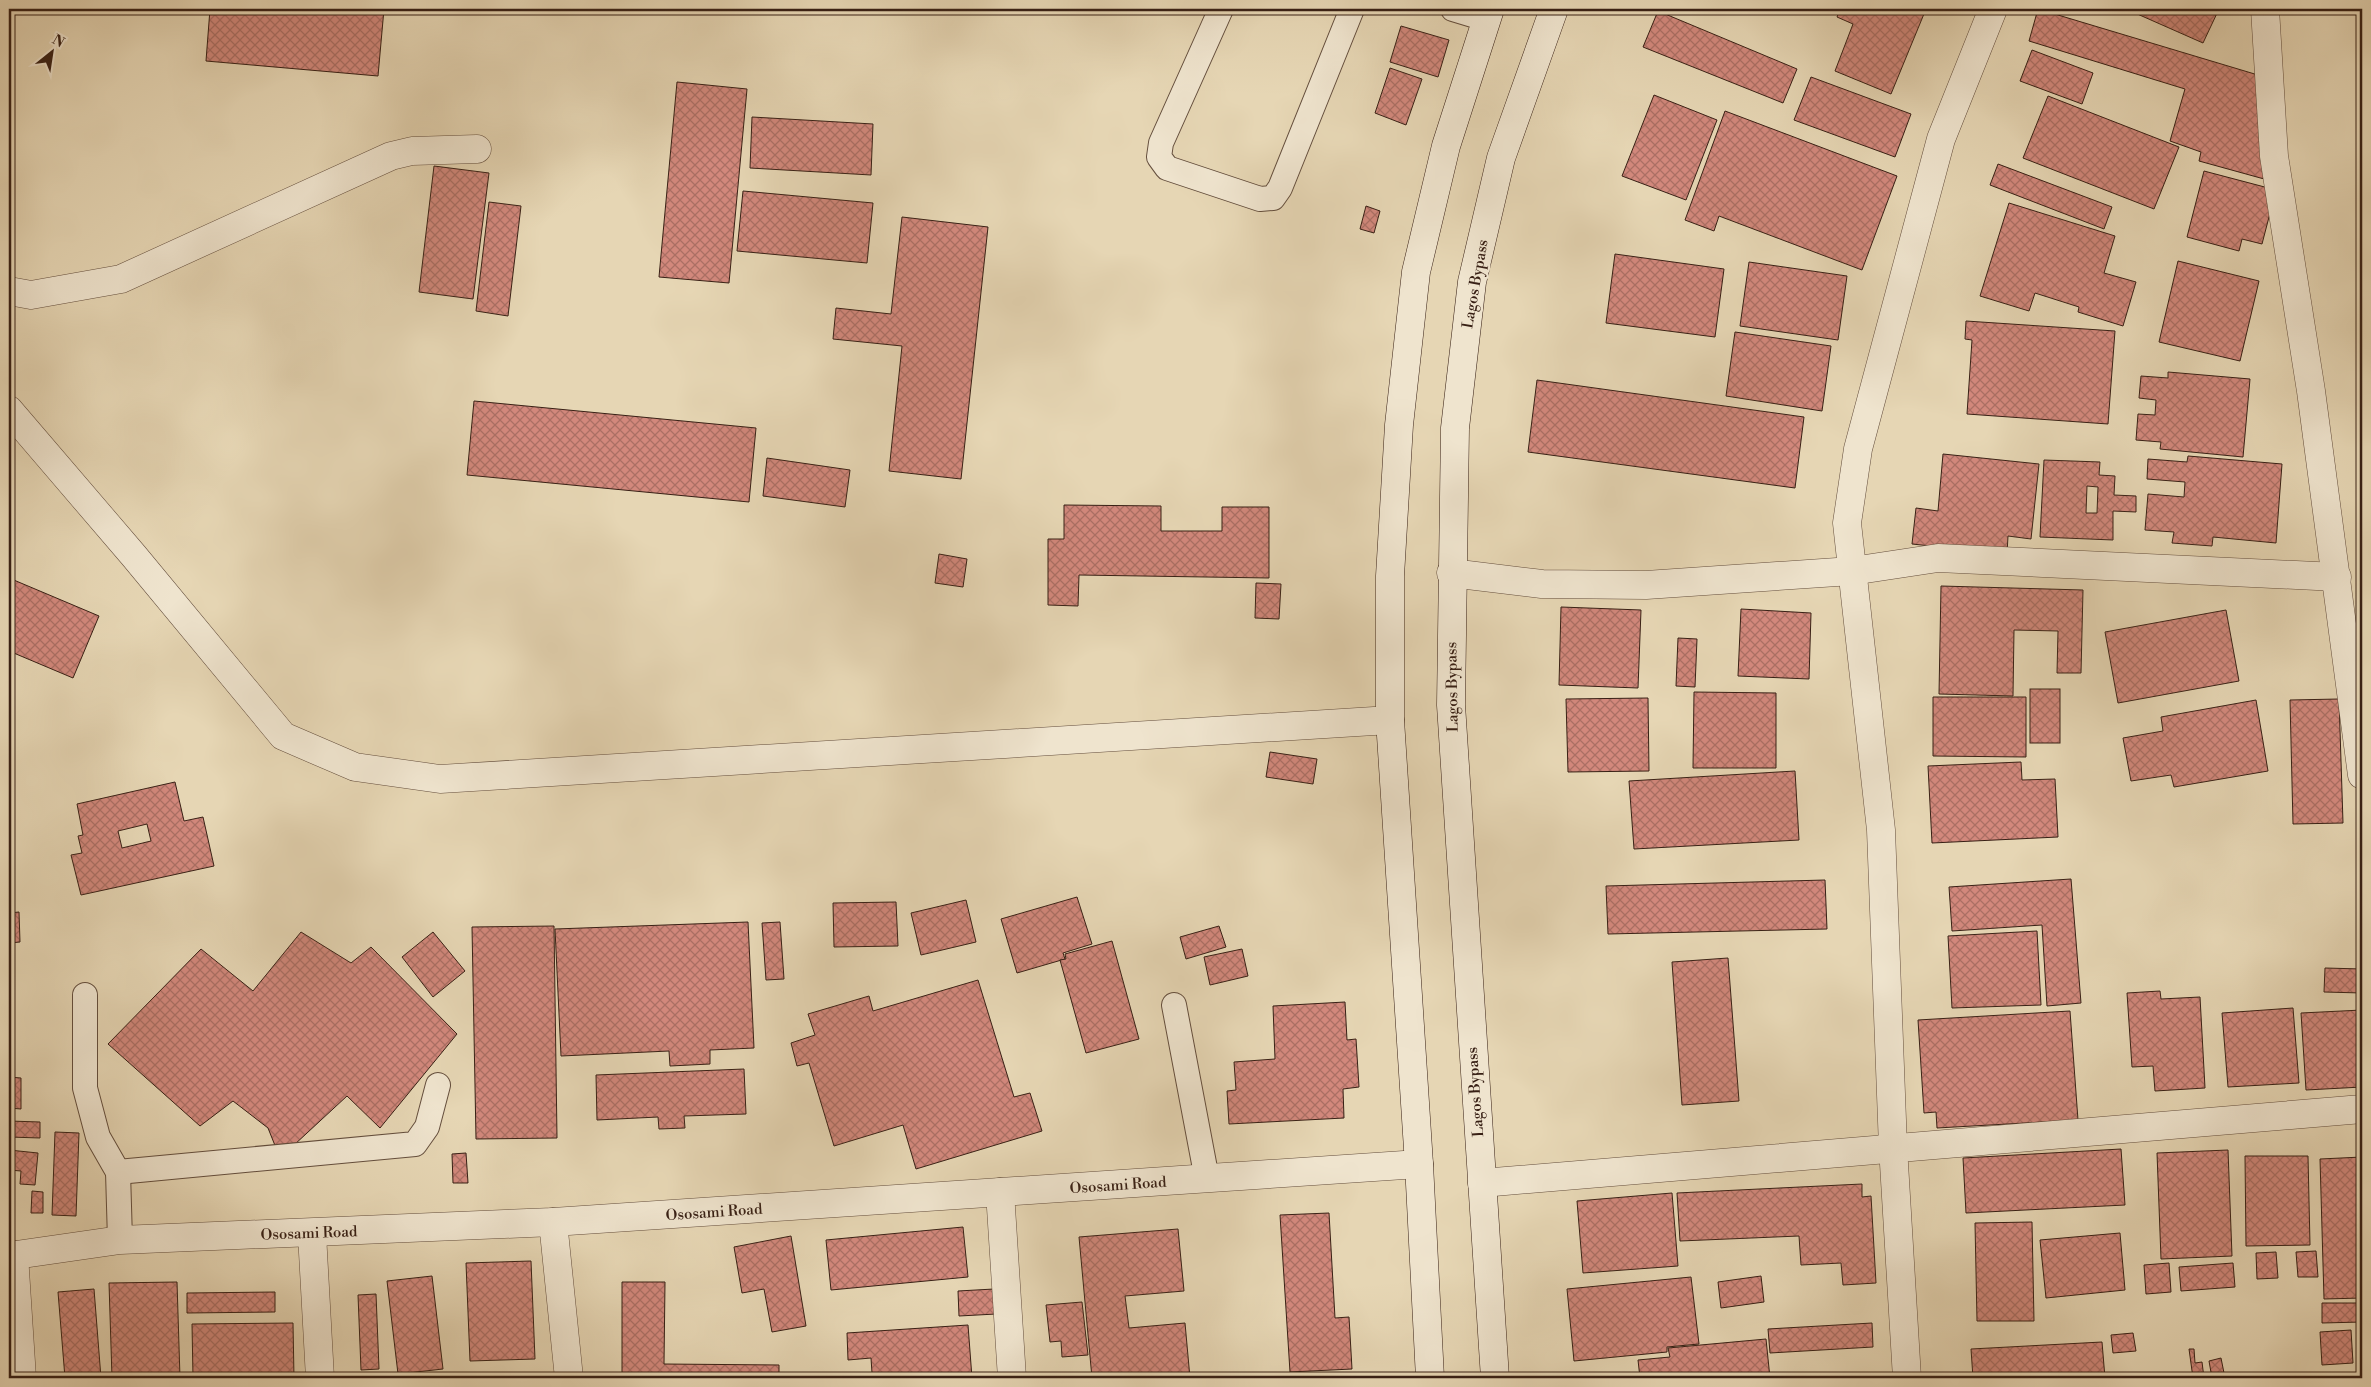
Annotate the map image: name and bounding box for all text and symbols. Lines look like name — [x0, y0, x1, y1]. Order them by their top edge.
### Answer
north arrow — [28, 28, 78, 78]
text: N — [49, 31, 67, 52]
street label: Lagos Bypass — [1458, 238, 1493, 330]
street label: Lagos Bypass — [1442, 642, 1463, 732]
street label: Lagos Bypass — [1463, 1046, 1488, 1138]
street label: Ososami Road — [1069, 1173, 1167, 1198]
street label: Ososami Road — [665, 1200, 763, 1225]
street label: Ososami Road — [260, 1222, 358, 1245]

